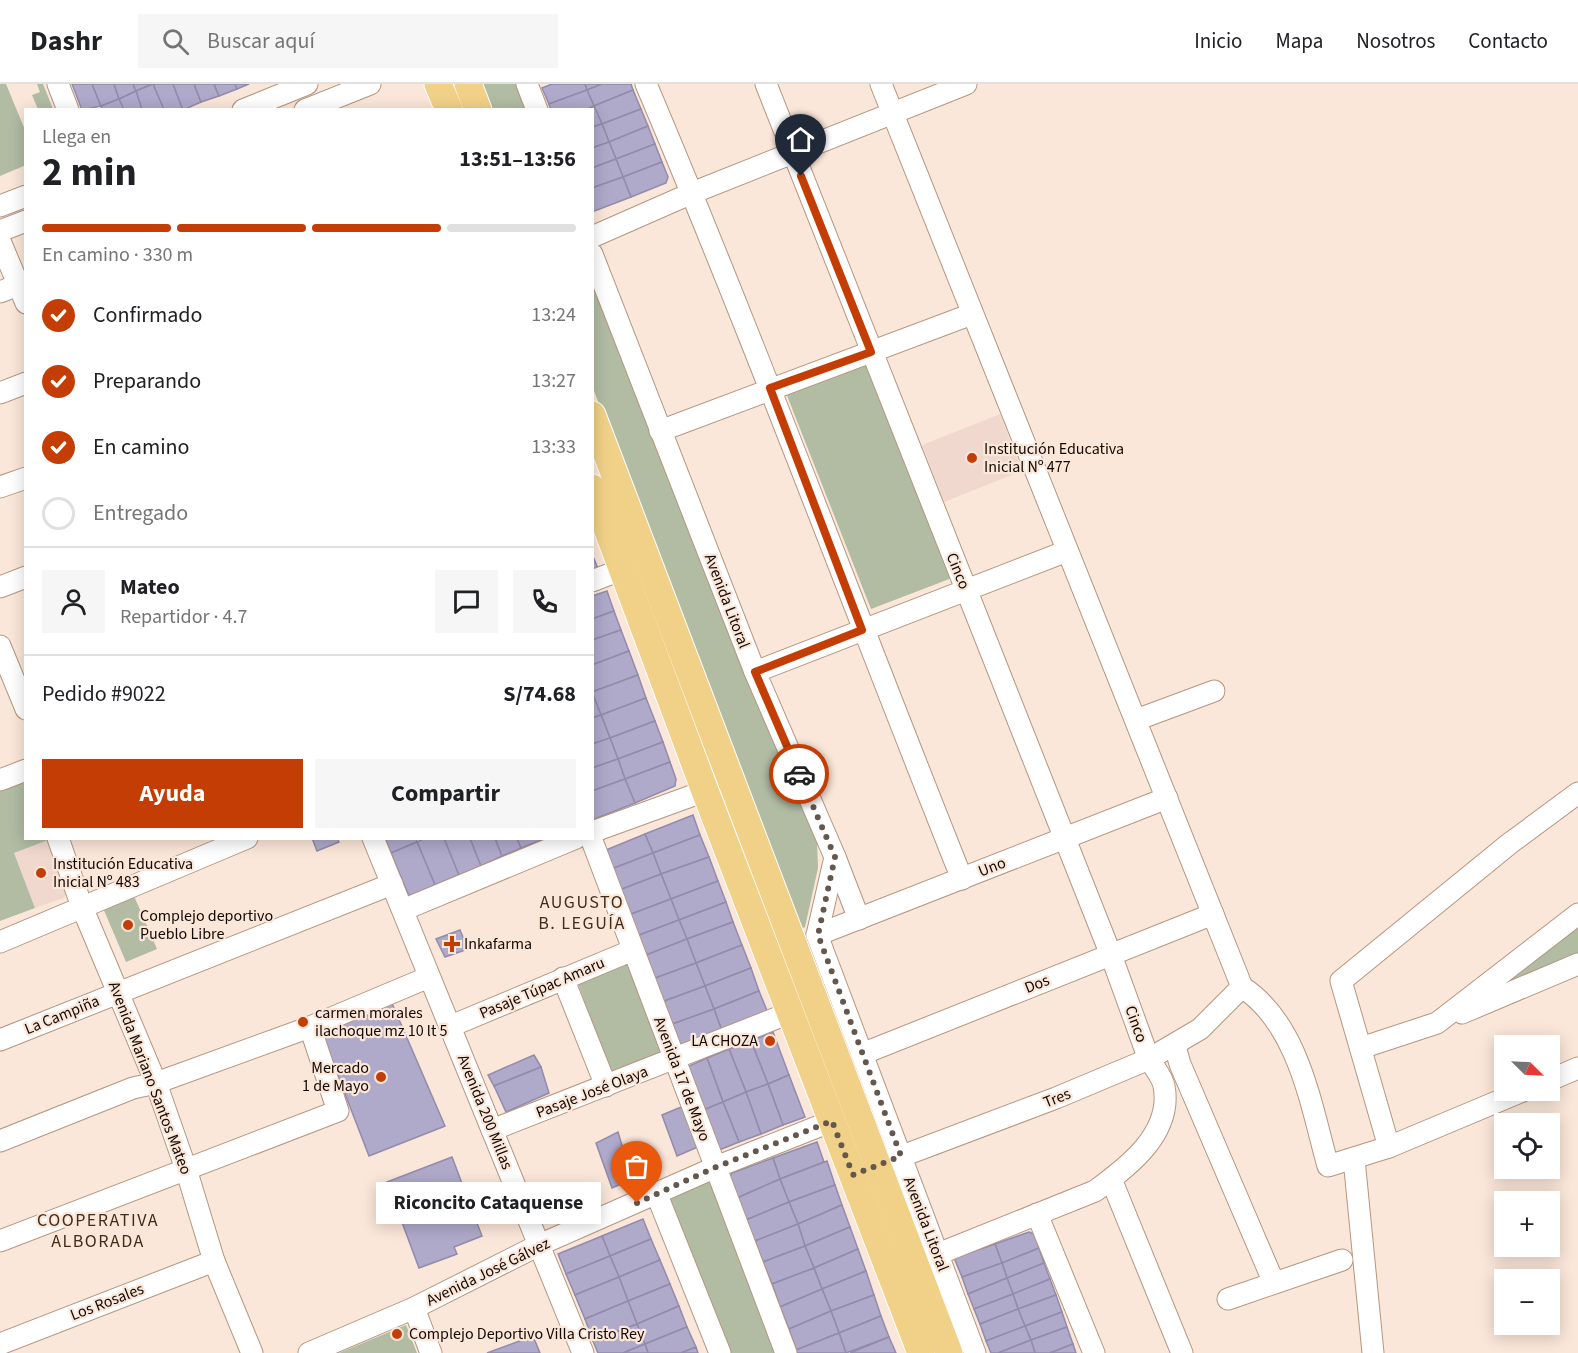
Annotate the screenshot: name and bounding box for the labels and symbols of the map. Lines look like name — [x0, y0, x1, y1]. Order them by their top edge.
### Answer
pin — [775, 114, 826, 176]
place label: Institución Educativa Inicial Nº 477 — [984, 438, 1124, 478]
marker: Institución Educativa Inicial Nº 477 — [965, 451, 979, 465]
street label: Cinco — [941, 550, 975, 592]
street label: Avenida Litoral — [699, 551, 755, 651]
courier — [769, 744, 829, 804]
street label: Uno — [975, 852, 1009, 882]
place label: Institución Educativa Inicial Nº 483 — [53, 853, 193, 893]
marker: Institución Educativa Inicial Nº 483 — [34, 866, 48, 880]
district label: AUGUSTO B. LEGUÍA — [538, 890, 626, 936]
place label: Complejo deportivo Pueblo Libre — [140, 905, 273, 945]
marker: Complejo deportivo Pueblo Libre — [121, 918, 135, 932]
place label: Inkafarma — [464, 933, 532, 955]
marker: Inkafarma — [445, 937, 459, 951]
street label: Pasaje Túpac Amaru — [476, 952, 608, 1024]
street label: Dos — [1021, 969, 1053, 999]
street label: Avenida Mariano Santos Mateo — [103, 978, 197, 1178]
street label: La Campiña — [21, 990, 103, 1040]
place label: carmen morales ilachoque mz 10 lt 5 — [315, 1002, 448, 1042]
street label: Cinco — [1119, 1003, 1153, 1045]
street label: Avenida 17 de Mayo — [648, 1014, 716, 1144]
marker: carmen morales ilachoque mz 10 lt 5 — [296, 1015, 310, 1029]
place label: LA CHOZA — [691, 1030, 758, 1052]
marker: LA CHOZA — [763, 1034, 777, 1048]
north arrow — [1494, 1035, 1560, 1101]
street label: Avenida 200 Millas — [452, 1051, 518, 1173]
place label: Mercado 1 de Mayo — [302, 1057, 369, 1097]
street label: Pasaje José Olaya — [533, 1061, 651, 1123]
marker: Mercado 1 de Mayo — [374, 1070, 388, 1084]
street label: Tres — [1040, 1082, 1074, 1113]
pin — [611, 1141, 662, 1203]
street label: Avenida Litoral — [898, 1174, 954, 1274]
callout: Riconcito Cataquense — [376, 1182, 601, 1224]
district label: COOPERATIVA ALBORADA — [37, 1208, 159, 1254]
street label: Avenida José Gálvez — [422, 1232, 554, 1311]
street label: Los Rosales — [67, 1278, 147, 1326]
place label: Complejo Deportivo Villa Cristo Rey — [409, 1323, 645, 1345]
marker: Complejo Deportivo Villa Cristo Rey — [390, 1327, 404, 1341]

